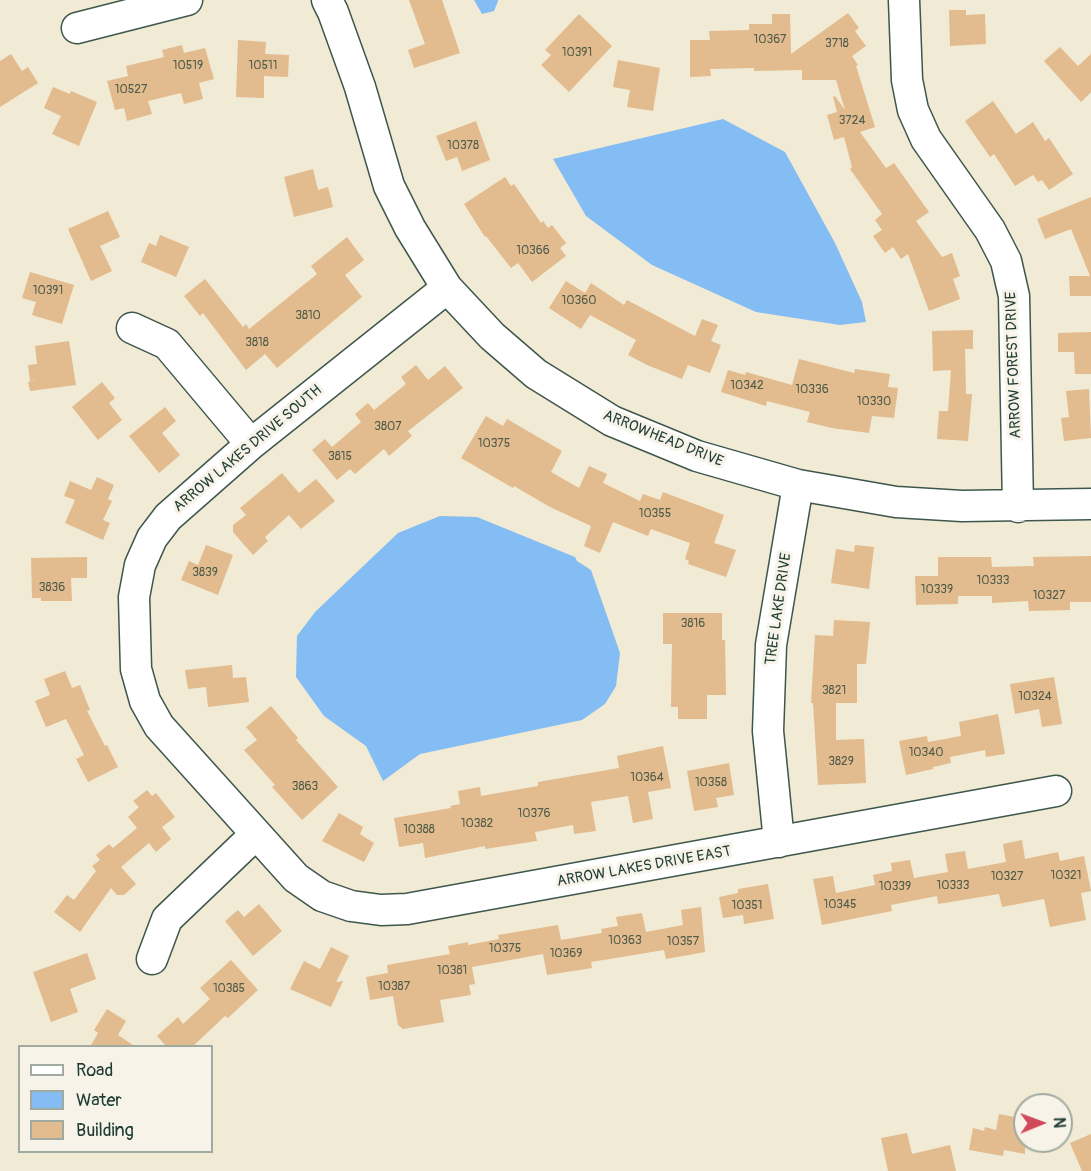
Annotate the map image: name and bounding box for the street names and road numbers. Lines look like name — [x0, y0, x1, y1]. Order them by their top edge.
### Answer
street label: ARROW FOREST DRIVE — [1002, 291, 1026, 439]
street label: ARROW LAKES DRIVE SOUTH — [170, 382, 326, 516]
street label: ARROWHEAD DRIVE — [600, 407, 726, 471]
street label: TREE LAKE DRIVE — [762, 552, 796, 666]
street label: ARROW LAKES DRIVE EAST — [555, 843, 733, 891]

